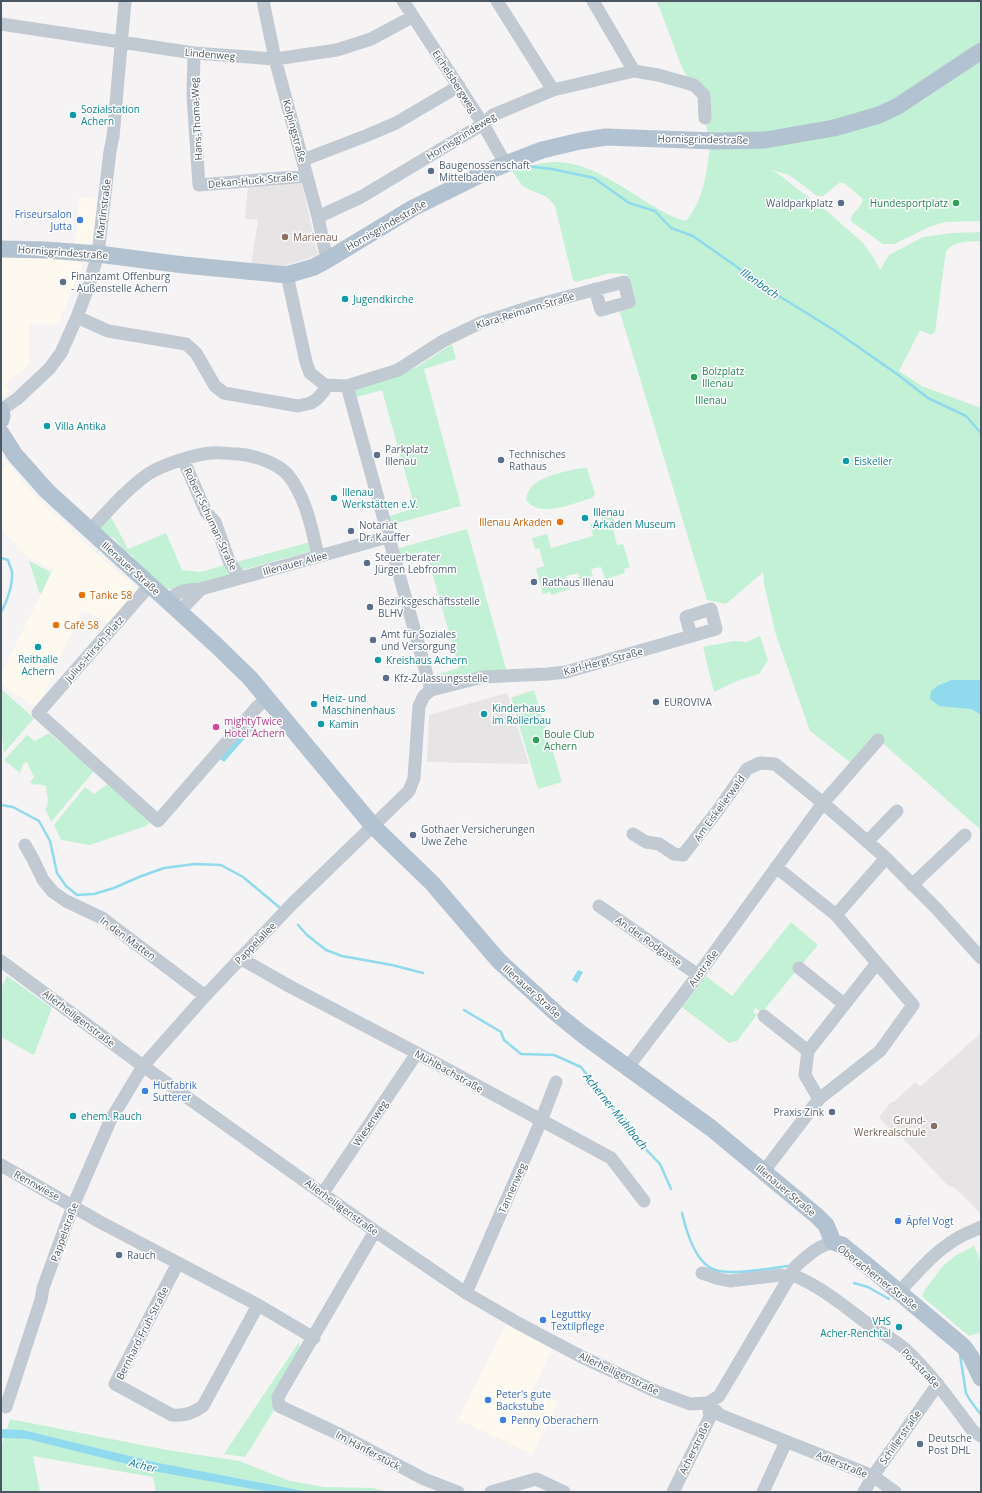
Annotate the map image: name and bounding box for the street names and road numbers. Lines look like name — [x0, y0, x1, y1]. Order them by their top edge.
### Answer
street label: Lindenweg — [184, 45, 236, 63]
street label: Eichelsbergweg — [430, 47, 481, 115]
street label: Hans-Thoma-Weg — [187, 77, 205, 161]
street label: Kolpingstraße — [280, 98, 310, 164]
street label: Hornisgrindeweg — [424, 109, 499, 163]
street label: Hornisgrindestraße — [658, 131, 749, 147]
street label: Dekan-Huck-Straße — [207, 169, 299, 191]
street label: Martinstraße — [92, 178, 114, 240]
street label: Hornisgrindestraße — [343, 196, 429, 254]
street label: Hornisgrindestraße — [17, 242, 109, 262]
street label: Klara-Reimann-Straße — [474, 288, 576, 332]
street label: Robert-Schuman-Straße — [181, 465, 241, 573]
street label: Illenauer Straße — [99, 538, 164, 598]
street label: Illenauer Allee — [261, 548, 329, 578]
street label: Julius-Hirsch-Platz — [61, 613, 127, 686]
street label: Karl-Hergt-Straße — [562, 644, 644, 678]
street label: Am Eiskellerwald — [690, 772, 748, 844]
street label: In den Matten — [97, 913, 159, 963]
street label: An der Rodgasse — [613, 913, 685, 969]
street label: Pappelallee — [231, 919, 279, 967]
street label: Austraße — [685, 946, 721, 989]
street label: Illenauer Straße — [500, 961, 565, 1021]
street label: Allerheiligenstraße — [40, 986, 118, 1050]
street label: Mühlbachstraße — [412, 1046, 486, 1096]
street label: Wiesenweg — [349, 1097, 391, 1149]
street label: Tannenweg — [495, 1160, 530, 1215]
street label: Illenauer Straße — [753, 1161, 819, 1219]
street label: Rennwiese — [12, 1167, 63, 1204]
street label: Allerheiligenstraße — [303, 1176, 382, 1239]
street label: Pappelstraße — [47, 1200, 81, 1263]
street label: Oberacherner Straße — [835, 1241, 922, 1313]
street label: Bernhard-Früh-Straße — [112, 1284, 172, 1382]
street label: Poststraße — [899, 1345, 944, 1391]
street label: Allerheiligenstraße — [576, 1348, 662, 1398]
street label: Schillerstraße — [876, 1407, 924, 1467]
street label: Acherstraße — [675, 1419, 713, 1477]
street label: Im Hänferstück — [333, 1427, 403, 1473]
street label: Adlerstraße — [814, 1447, 870, 1481]

